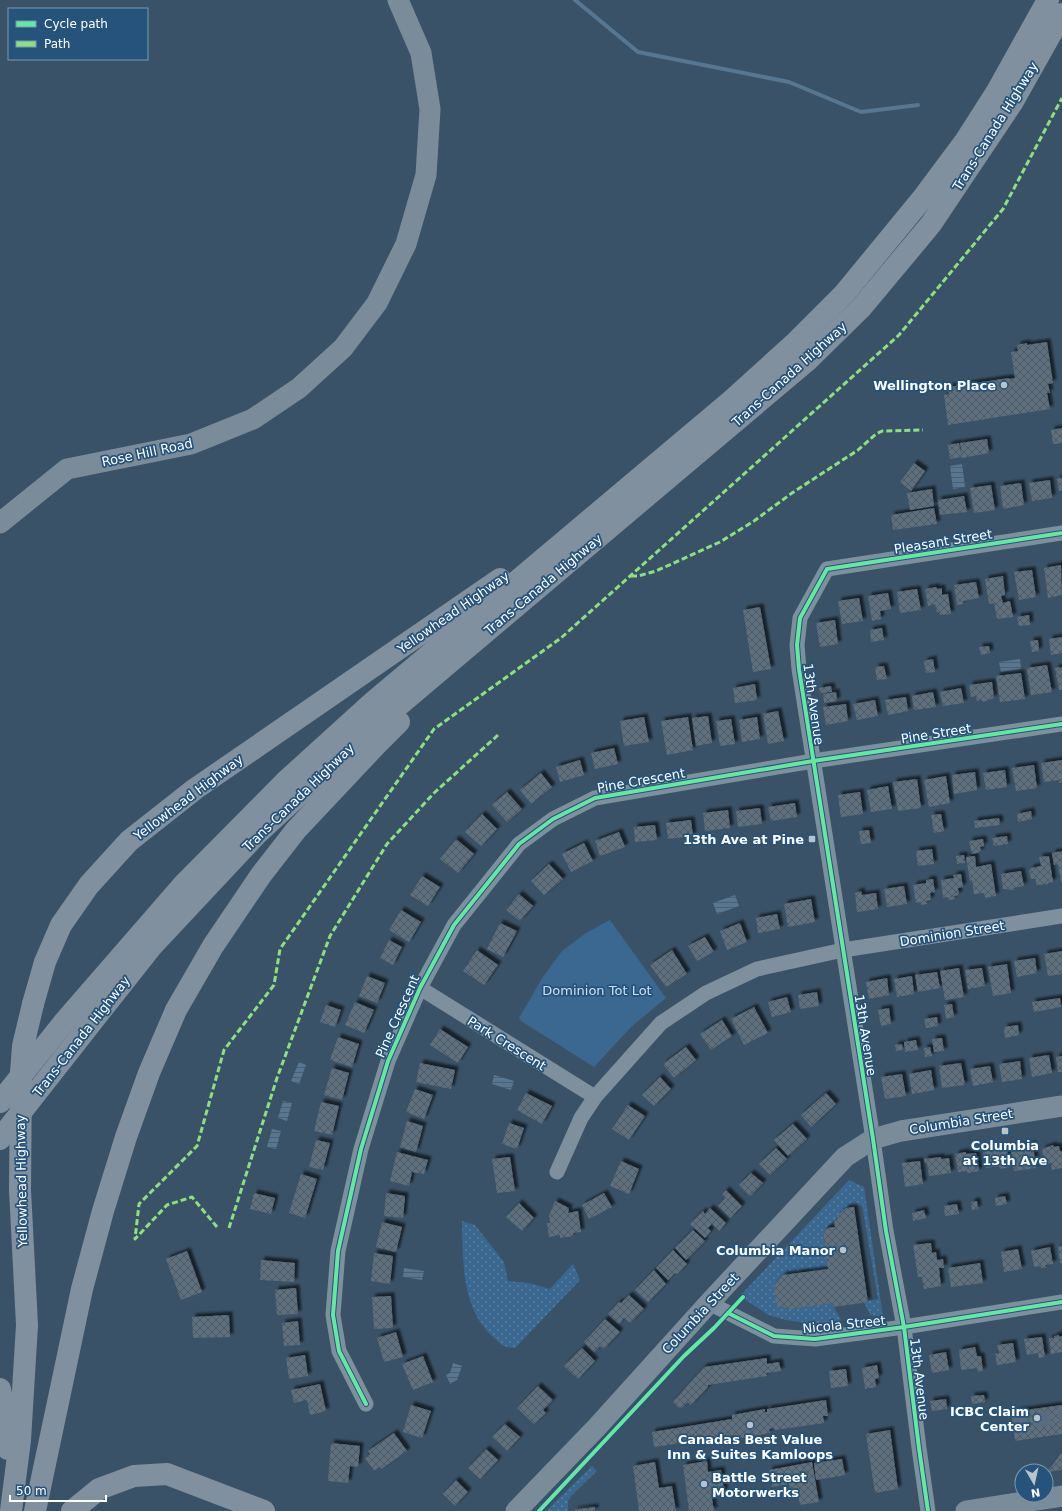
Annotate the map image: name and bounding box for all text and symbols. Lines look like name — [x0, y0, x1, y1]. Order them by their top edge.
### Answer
legend — [8, 8, 148, 60]
text: Cycle path — [44, 17, 108, 31]
text: Path — [44, 37, 70, 51]
street label: Trans-Canada Highway — [949, 59, 1041, 194]
street label: Trans-Canada Highway — [728, 319, 850, 430]
place label: Wellington Place — [873, 378, 996, 393]
marker: Wellington Place — [999, 380, 1009, 390]
street label: Rose Hill Road — [100, 436, 194, 469]
street label: Pleasant Street — [893, 526, 993, 557]
street label: Trans-Canada Highway — [481, 531, 605, 639]
street label: Yellowhead Highway — [394, 568, 512, 657]
street label: 13th Avenue — [800, 662, 827, 746]
street label: Pine Street — [900, 721, 972, 746]
street label: Trans-Canada Highway — [239, 740, 357, 855]
street label: Yellowhead Highway — [130, 751, 246, 844]
street label: Pine Crescent — [596, 765, 686, 796]
place label: 13th Ave at Pine — [683, 832, 804, 847]
marker: 13th Ave at Pine — [807, 834, 817, 844]
street label: Dominion Street — [899, 918, 1006, 949]
street label: Trans-Canada Highway — [29, 973, 133, 1100]
street label: Pine Crescent — [373, 973, 422, 1060]
park label: Dominion Tot Lot — [542, 983, 652, 998]
street label: 13th Avenue — [852, 993, 879, 1077]
street label: Park Crescent — [465, 1013, 549, 1074]
street label: Columbia Street — [908, 1106, 1014, 1137]
street label: Yellowhead Highway — [13, 1114, 30, 1249]
marker: Columbia at 13th Ave — [1000, 1126, 1010, 1136]
place label: Columbia at 13th Ave — [963, 1138, 1047, 1168]
place label: Columbia Manor — [716, 1243, 836, 1258]
marker: Columbia Manor — [838, 1245, 848, 1255]
street label: Columbia Street — [659, 1270, 742, 1357]
street label: Nicola Street — [802, 1313, 886, 1336]
street label: 13th Avenue — [907, 1337, 932, 1421]
place label: ICBC Claim Center — [950, 1404, 1030, 1434]
marker: ICBC Claim Center — [1032, 1413, 1042, 1423]
marker: Canadas Best Value Inn & Suites Kamloops — [745, 1420, 755, 1430]
place label: Canadas Best Value Inn & Suites Kamloops — [667, 1432, 833, 1462]
north arrow — [1014, 1463, 1054, 1503]
place label: Battle Street Motorwerks — [712, 1470, 807, 1500]
scale bar — [10, 1477, 106, 1503]
marker: Battle Street Motorwerks — [699, 1479, 709, 1489]
text: 50 m — [16, 1484, 47, 1498]
text: N — [1030, 1485, 1041, 1500]

